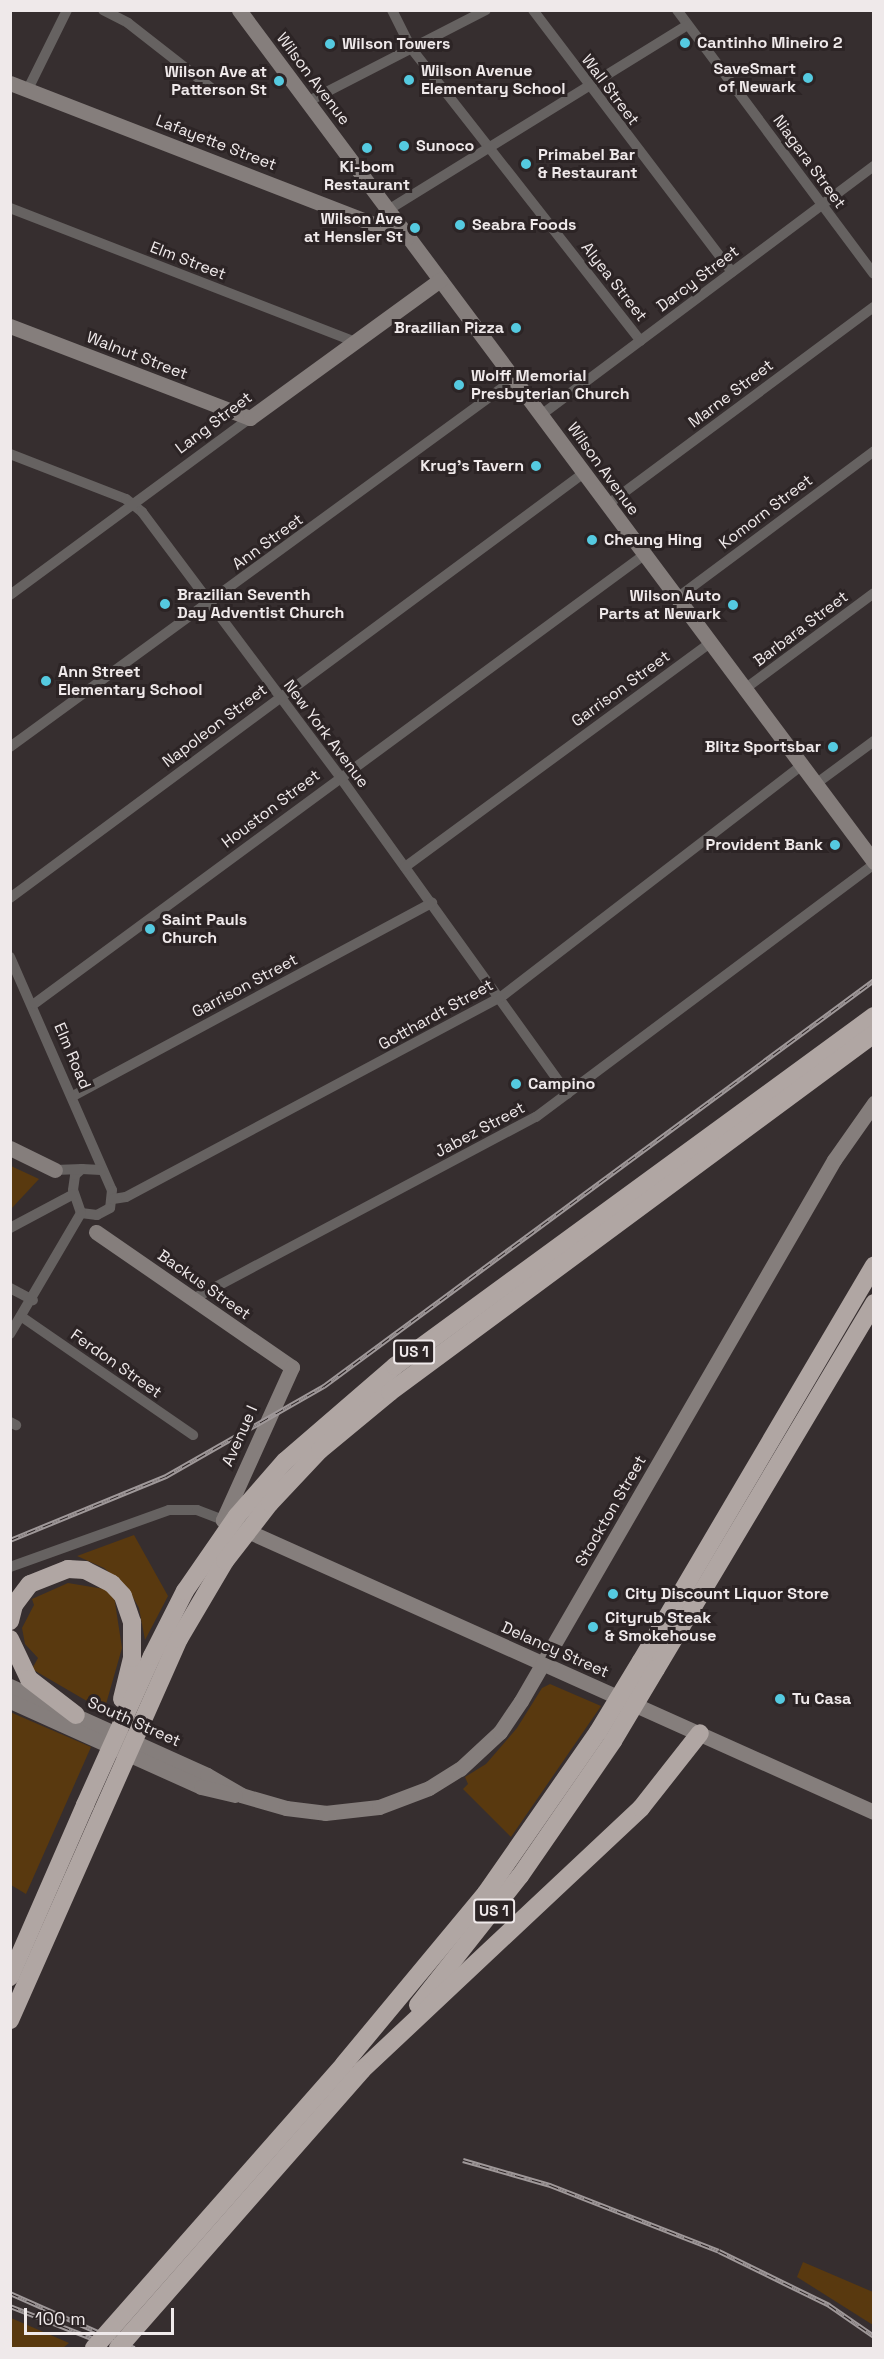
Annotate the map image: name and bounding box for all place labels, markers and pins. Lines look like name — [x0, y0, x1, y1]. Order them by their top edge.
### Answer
place label: Cantinho Mineiro 2 — [697, 33, 842, 53]
place label: Wilson Towers — [342, 34, 451, 54]
marker: Cantinho Mineiro 2 — [678, 36, 692, 50]
marker: Wilson Towers — [323, 37, 337, 51]
place label: SaveSmart of Newark — [713, 59, 796, 97]
place label: Wilson Avenue Elementary School — [421, 61, 565, 99]
place label: Wilson Ave at Patterson St — [164, 62, 267, 100]
marker: SaveSmart of Newark — [801, 71, 815, 85]
marker: Wilson Avenue Elementary School — [402, 73, 416, 87]
marker: Wilson Ave at Patterson St — [272, 74, 286, 88]
place label: Sunoco — [416, 136, 474, 156]
marker: Sunoco — [397, 139, 411, 153]
marker: Ki-bom Restaurant — [360, 141, 374, 155]
place label: Primabel Bar & Restaurant — [538, 145, 638, 183]
place label: Ki-bom Restaurant — [324, 157, 410, 195]
marker: Primabel Bar & Restaurant — [519, 157, 533, 171]
place label: Wilson Ave at Hensler St — [304, 209, 403, 247]
place label: Seabra Foods — [472, 215, 576, 235]
marker: Seabra Foods — [453, 218, 467, 232]
marker: Wilson Ave at Hensler St — [408, 221, 422, 235]
place label: Brazilian Pizza — [394, 318, 504, 338]
marker: Brazilian Pizza — [509, 321, 523, 335]
place label: Wolff Memorial Presbyterian Church — [471, 366, 630, 404]
marker: Wolff Memorial Presbyterian Church — [452, 378, 466, 392]
place label: Krug's Tavern — [420, 456, 524, 476]
marker: Krug's Tavern — [529, 459, 543, 473]
place label: Cheung Hing — [604, 530, 702, 550]
marker: Cheung Hing — [585, 533, 599, 547]
place label: Brazilian Seventh Day Adventist Church — [177, 585, 345, 623]
place label: Wilson Auto Parts at Newark — [599, 586, 721, 624]
marker: Brazilian Seventh Day Adventist Church — [158, 597, 172, 611]
marker: Wilson Auto Parts at Newark — [726, 598, 740, 612]
place label: Ann Street Elementary School — [58, 662, 202, 700]
marker: Ann Street Elementary School — [39, 674, 53, 688]
place label: Blitz Sportsbar — [705, 737, 821, 757]
marker: Blitz Sportsbar — [826, 740, 840, 754]
place label: Provident Bank — [706, 835, 823, 855]
marker: Provident Bank — [828, 838, 842, 852]
place label: Saint Pauls Church — [162, 910, 247, 948]
marker: Saint Pauls Church — [143, 922, 157, 936]
place label: Campino — [528, 1074, 595, 1094]
marker: Campino — [509, 1077, 523, 1091]
place label: City Discount Liquor Store — [625, 1584, 829, 1604]
marker: City Discount Liquor Store — [606, 1587, 620, 1601]
place label: Cityrub Steak & Smokehouse — [605, 1608, 717, 1646]
marker: Cityrub Steak & Smokehouse — [586, 1620, 600, 1634]
place label: Tu Casa — [792, 1689, 851, 1709]
marker: Tu Casa — [773, 1692, 787, 1706]

